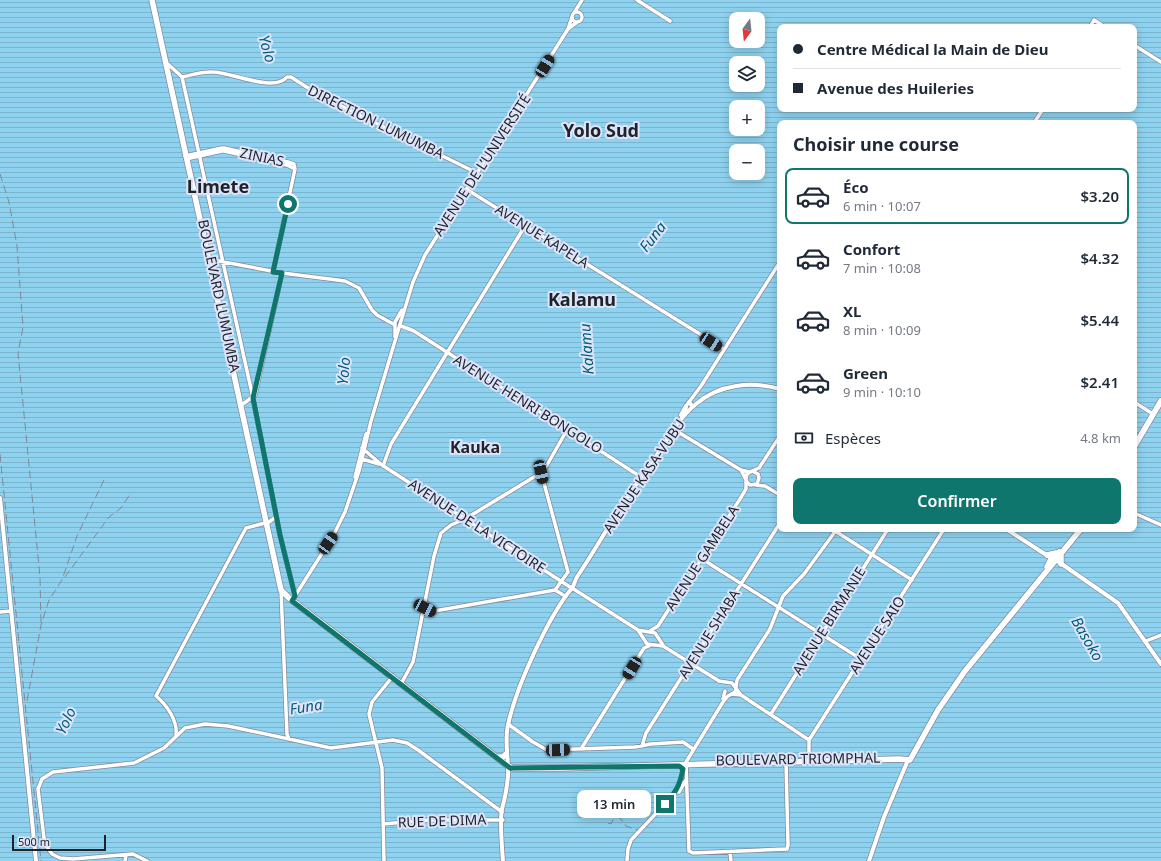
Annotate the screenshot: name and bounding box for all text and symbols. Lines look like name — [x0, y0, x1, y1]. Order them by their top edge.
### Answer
north arrow — [729, 12, 765, 48]
map controls — [729, 12, 765, 180]
water label: Yolo — [255, 33, 281, 65]
text: Centre Médical la Main de Dieu — [817, 39, 1048, 59]
car — [534, 53, 556, 79]
button: layers — [729, 56, 765, 92]
text: Avenue des Huileries — [817, 78, 974, 98]
street label: DIRECTION LUMUMBA — [305, 80, 447, 163]
street label: AVENUE DE L’UNIVERSITÉ — [428, 90, 535, 239]
button: + — [729, 100, 765, 136]
district label: Yolo Sud — [563, 118, 639, 142]
text: Choisir une course — [793, 132, 959, 156]
street label: ZINIAS — [238, 143, 286, 171]
button: − — [729, 144, 765, 180]
district label: Limete — [187, 174, 249, 198]
text: Éco — [843, 177, 869, 197]
icon: car — [795, 178, 831, 214]
text: $3.20 — [1081, 186, 1119, 206]
route start — [279, 195, 297, 213]
text: 6 min · 10:07 — [843, 197, 921, 215]
street label: AVENUE KAPELA — [492, 199, 593, 272]
water label: Funa — [634, 217, 671, 256]
street label: BOULEVARD LUMUMBA — [194, 218, 245, 374]
text: Confort — [843, 239, 900, 259]
icon: car — [795, 240, 831, 276]
text: $4.32 — [1081, 248, 1119, 268]
text: 7 min · 10:08 — [843, 259, 921, 277]
district label: Kalamu — [548, 287, 616, 311]
text: XL — [843, 301, 861, 321]
icon: car — [795, 302, 831, 338]
text: $5.44 — [1081, 310, 1119, 330]
text: 8 min · 10:09 — [843, 321, 921, 339]
water label: Kalamu — [574, 323, 598, 375]
car — [698, 330, 724, 354]
street label: AVENUE HENRI BONGOLO — [450, 350, 607, 457]
water label: Yolo — [332, 356, 354, 386]
text: Green — [843, 363, 888, 383]
icon: car — [795, 364, 831, 400]
text: $2.41 — [1081, 372, 1119, 392]
text: 9 min · 10:10 — [843, 383, 921, 401]
street label: AVENUE KASA-VUBU — [598, 415, 689, 536]
icon: cash — [793, 427, 815, 449]
text: Espèces — [825, 428, 881, 448]
text: 4.8 km — [1080, 429, 1121, 447]
district label: Kauka — [450, 436, 500, 458]
car — [533, 459, 549, 485]
street label: AVENUE DE LA VICTOIRE — [405, 474, 550, 577]
button: Confirmer — [793, 478, 1121, 524]
street label: AVENUE GAMBELA — [660, 501, 743, 614]
car — [316, 530, 340, 556]
street label: AVENUE BIRMANIE — [788, 563, 870, 678]
street label: AVENUE SHABA — [674, 585, 744, 682]
street label: AVENUE SAIO — [844, 592, 909, 677]
car — [412, 597, 438, 619]
water label: Basoko — [1067, 613, 1109, 664]
car — [621, 655, 643, 681]
water label: Funa — [288, 693, 324, 718]
water label: Yolo — [50, 704, 80, 737]
car — [546, 744, 570, 756]
street label: BOULEVARD TRIOMPHAL — [715, 748, 881, 769]
callout: 13 min — [577, 790, 651, 818]
text: 13 min — [593, 795, 635, 813]
route end — [656, 795, 674, 813]
street label: RUE DE DIMA — [397, 809, 487, 832]
scale bar — [12, 833, 106, 852]
text: 500 m — [18, 834, 50, 849]

